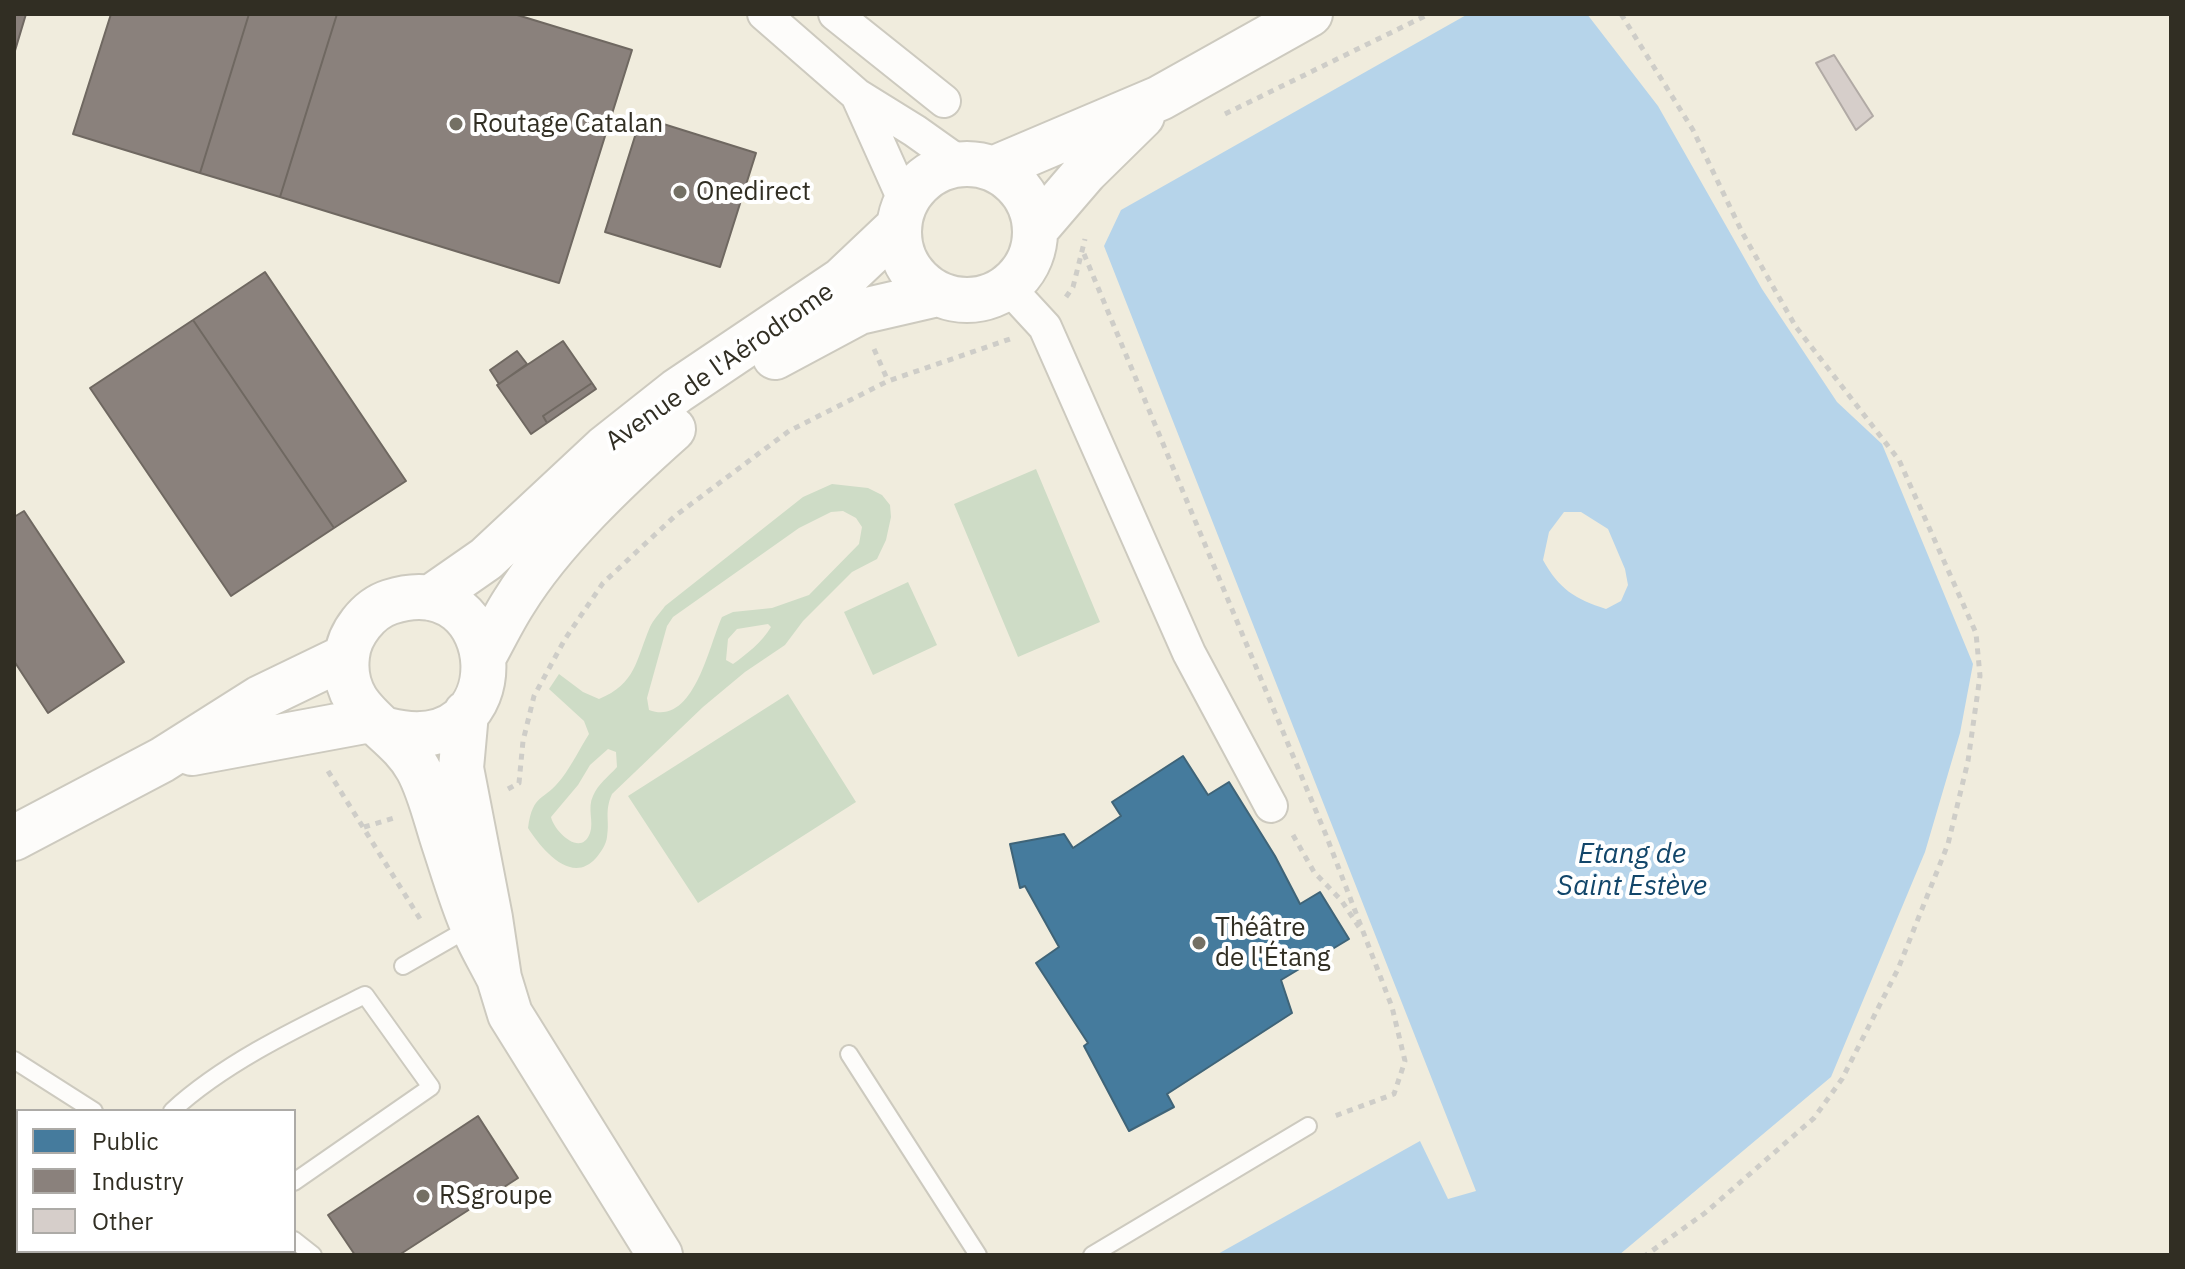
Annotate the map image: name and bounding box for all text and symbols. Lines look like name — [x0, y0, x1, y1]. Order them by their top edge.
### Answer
place label: Routage Catalan — [472, 108, 663, 140]
marker: Routage Catalan — [447, 115, 465, 133]
place label: Onedirect — [696, 176, 811, 208]
marker: Onedirect — [671, 183, 689, 201]
street label: Avenue de l'Aérodrome — [600, 276, 840, 458]
water label: Etang de Saint Estève — [1557, 838, 1707, 904]
place label: Théâtre de l'Étang — [1215, 912, 1331, 974]
marker: Théâtre de l'Étang — [1190, 934, 1208, 952]
legend — [16, 1109, 296, 1253]
text: Public — [92, 1125, 159, 1157]
text: Industry — [92, 1165, 184, 1197]
place label: RSgroupe — [439, 1180, 553, 1212]
marker: RSgroupe — [414, 1187, 432, 1205]
text: Other — [92, 1205, 153, 1237]

